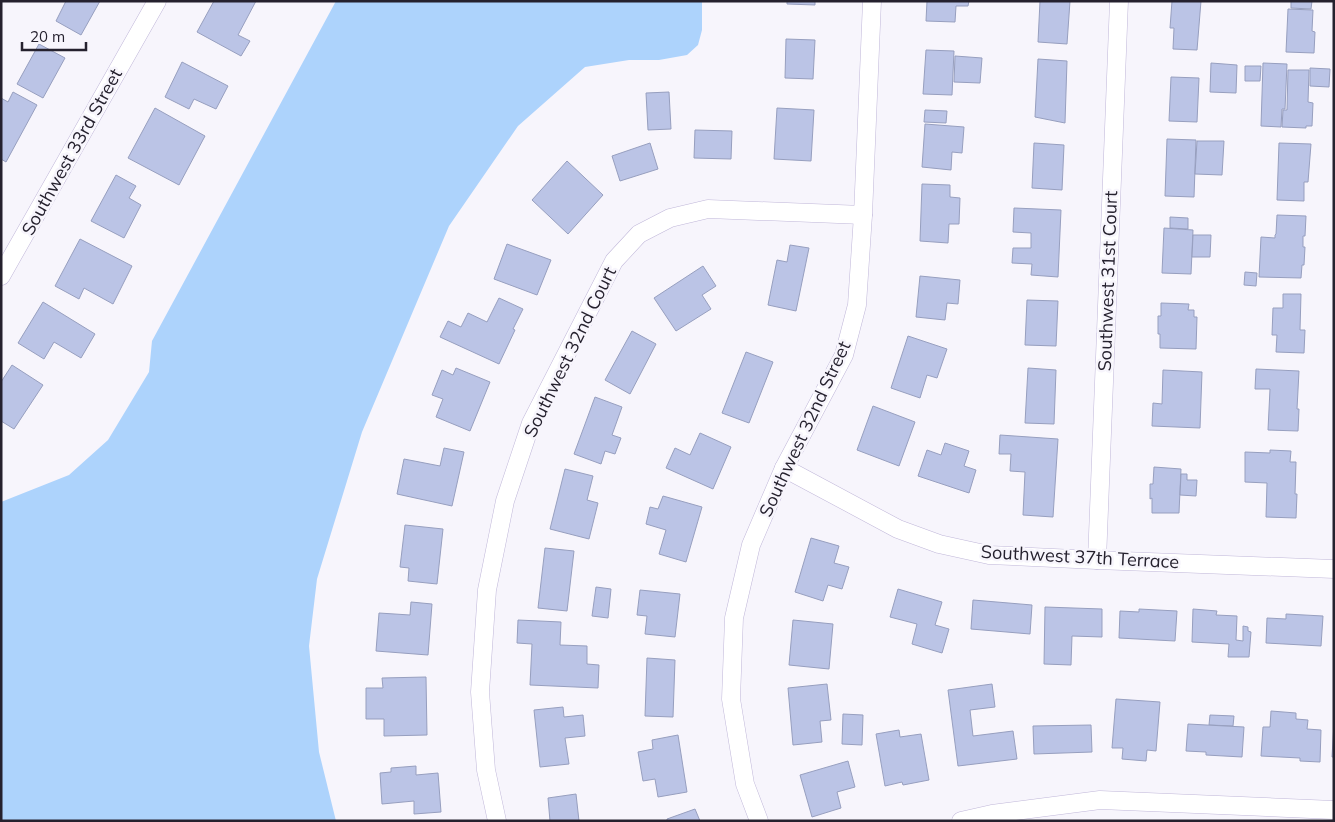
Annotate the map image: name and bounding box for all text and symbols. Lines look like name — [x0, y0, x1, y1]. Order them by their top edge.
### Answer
scale bar — [22, 20, 86, 52]
text: 20 m — [30, 27, 65, 46]
street label: Southwest 33rd Street — [16, 64, 127, 239]
street label: Southwest 31st Court — [1093, 190, 1122, 372]
street label: Southwest 32nd Court — [518, 263, 621, 441]
street label: Southwest 32nd Street — [754, 337, 855, 520]
street label: Southwest 37th Terrace — [980, 540, 1180, 573]

